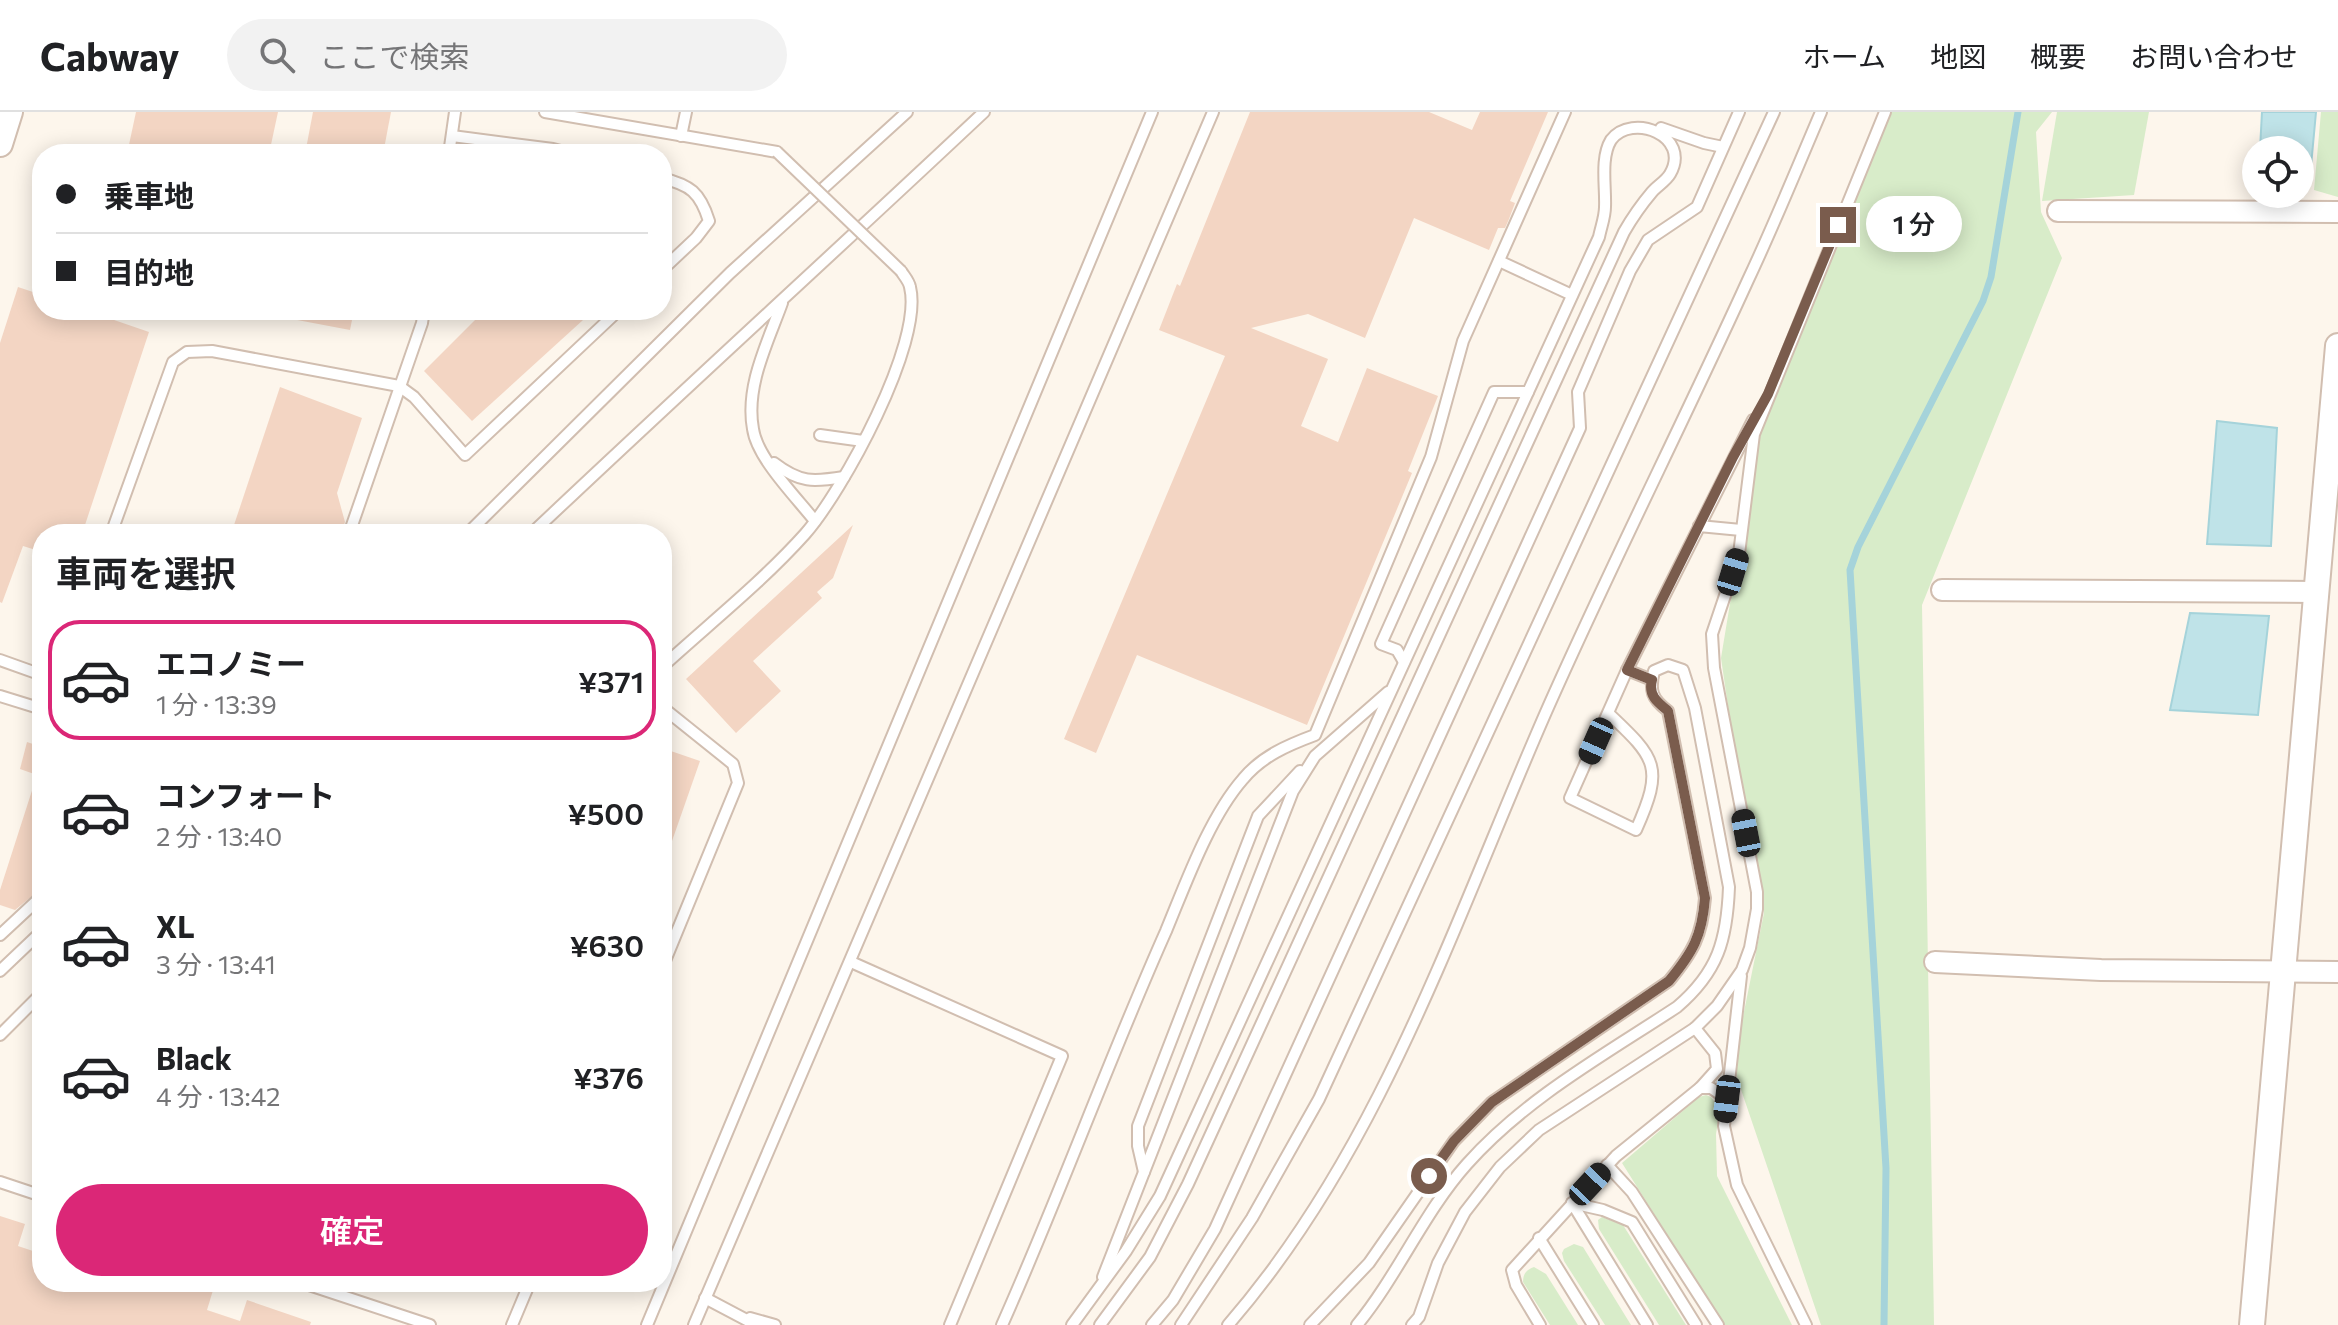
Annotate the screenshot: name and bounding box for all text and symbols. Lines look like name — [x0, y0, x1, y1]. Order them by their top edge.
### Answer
search box — [227, 19, 787, 91]
text: Cabway — [40, 32, 179, 79]
icon: search — [255, 33, 299, 77]
text: ここで検索 — [319, 37, 469, 74]
text: ホーム — [1803, 39, 1886, 73]
text: 地図 — [1930, 39, 1986, 73]
text: 概要 — [2030, 39, 2086, 73]
text: お問い合わせ — [2130, 39, 2298, 73]
map controls — [2242, 136, 2314, 208]
button: locate — [2242, 136, 2314, 208]
text: 乗車地 — [104, 176, 194, 213]
callout: 1 分 — [1866, 197, 1962, 253]
route end — [1820, 207, 1856, 243]
text: 1 分 — [1893, 208, 1935, 239]
text: 目的地 — [104, 253, 194, 290]
car — [1715, 546, 1751, 598]
text: 車両を選択 — [56, 550, 236, 594]
icon: car — [60, 644, 132, 716]
text: エコノミー — [156, 644, 306, 681]
text: ¥371 — [578, 662, 644, 699]
text: 1 分 · 13:39 — [156, 688, 277, 719]
car — [1575, 714, 1617, 768]
icon: car — [60, 776, 132, 848]
text: コンフォート — [156, 776, 335, 813]
text: ¥500 — [568, 794, 644, 831]
car — [1730, 807, 1762, 859]
text: 2 分 · 13:40 — [156, 820, 282, 851]
text: XL — [156, 907, 195, 944]
icon: car — [60, 908, 132, 980]
text: ¥630 — [570, 926, 644, 963]
text: 3 分 · 13:41 — [156, 948, 276, 979]
text: Black — [156, 1039, 232, 1076]
icon: car — [60, 1040, 132, 1112]
text: ¥376 — [573, 1058, 644, 1095]
car — [1712, 1074, 1742, 1124]
text: 4 分 · 13:42 — [156, 1080, 280, 1111]
route start — [1411, 1158, 1447, 1194]
car — [1565, 1158, 1615, 1210]
button: 確定 — [56, 1184, 648, 1276]

